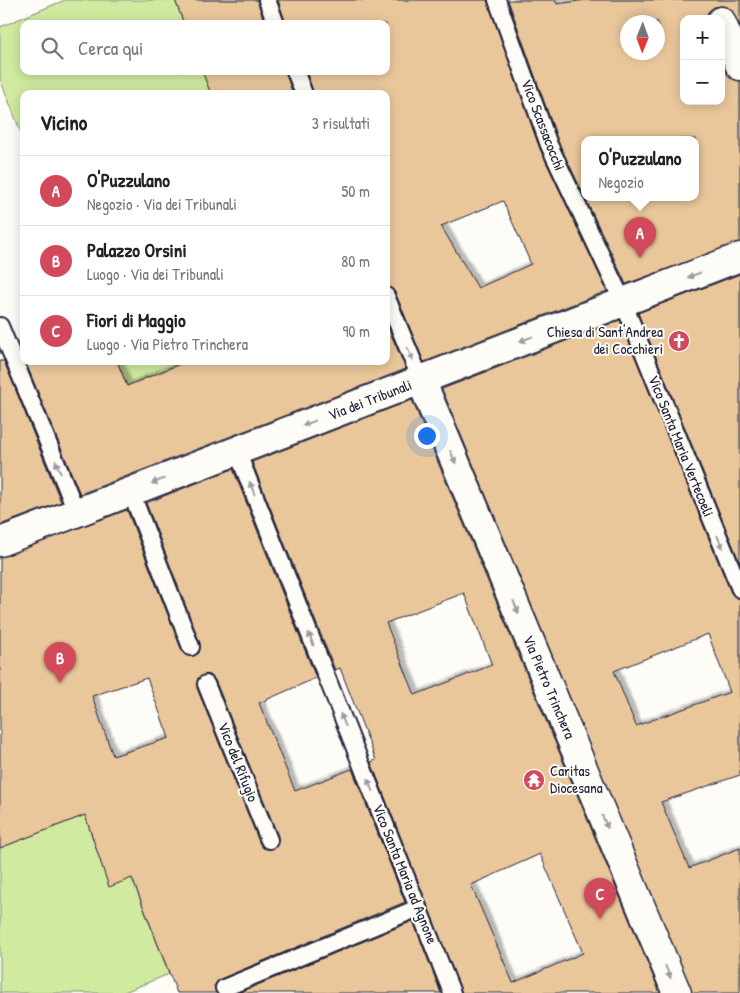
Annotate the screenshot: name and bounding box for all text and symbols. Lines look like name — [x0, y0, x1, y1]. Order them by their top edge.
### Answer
north arrow — [620, 15, 665, 60]
map controls — [680, 15, 725, 105]
button: + — [680, 15, 725, 60]
search box — [20, 20, 390, 75]
icon: search — [38, 34, 66, 62]
text: Cerca qui — [78, 35, 143, 61]
button: − — [680, 60, 725, 105]
street label: Vico Scassacocchi — [516, 76, 571, 174]
text: Vicino — [40, 108, 87, 137]
text: 3 risultati — [312, 112, 370, 134]
popup — [581, 136, 699, 201]
text: O'Puzzulano — [598, 145, 682, 171]
text: O'Puzzulano — [87, 167, 170, 193]
text: Negozio — [598, 171, 644, 193]
text: A — [52, 180, 60, 202]
text: 50 m — [342, 180, 370, 202]
text: Negozio · Via dei Tribunali — [87, 193, 237, 215]
pin: A — [624, 217, 656, 258]
text: Palazzo Orsini — [87, 237, 187, 263]
text: B — [52, 250, 60, 272]
text: 80 m — [341, 250, 370, 272]
text: Luogo · Via dei Tribunali — [87, 263, 224, 285]
one-way arrow — [687, 272, 702, 279]
text: Fiori di Maggio — [87, 307, 186, 333]
text: C — [52, 320, 60, 342]
text: 90 m — [342, 320, 370, 342]
place label: Chiesa di Sant'Andrea dei Cocchieri — [547, 321, 663, 359]
church icon: Chiesa di Sant'Andrea dei Cocchieri — [667, 329, 691, 353]
text: Luogo · Via Pietro Trinchera — [87, 333, 248, 355]
one-way arrow — [519, 336, 534, 343]
one-way arrow — [406, 347, 414, 362]
street label: Vico Santa Maria Vertecoeli — [643, 372, 719, 520]
street label: Via dei Tribunali — [325, 374, 415, 425]
one-way arrow — [302, 420, 317, 427]
your location — [414, 423, 440, 449]
one-way arrow — [449, 450, 457, 465]
one-way arrow — [54, 460, 61, 475]
one-way arrow — [150, 477, 165, 485]
one-way arrow — [247, 481, 255, 495]
one-way arrow — [717, 535, 725, 549]
one-way arrow — [512, 600, 520, 614]
one-way arrow — [306, 632, 314, 646]
street label: Via Pietro Trinchera — [518, 632, 581, 742]
pin: B — [44, 642, 76, 683]
one-way arrow — [339, 713, 347, 727]
street label: Vico del Rifugio — [213, 719, 264, 805]
place label: Caritas Diocesana — [550, 760, 603, 798]
temple icon: Caritas Diocesana — [522, 768, 546, 792]
one-way arrow — [365, 778, 373, 792]
street label: Vico Santa Maria ad Agnone — [368, 801, 443, 947]
one-way arrow — [602, 815, 610, 829]
pin: C — [584, 878, 616, 919]
one-way arrow — [664, 965, 672, 979]

